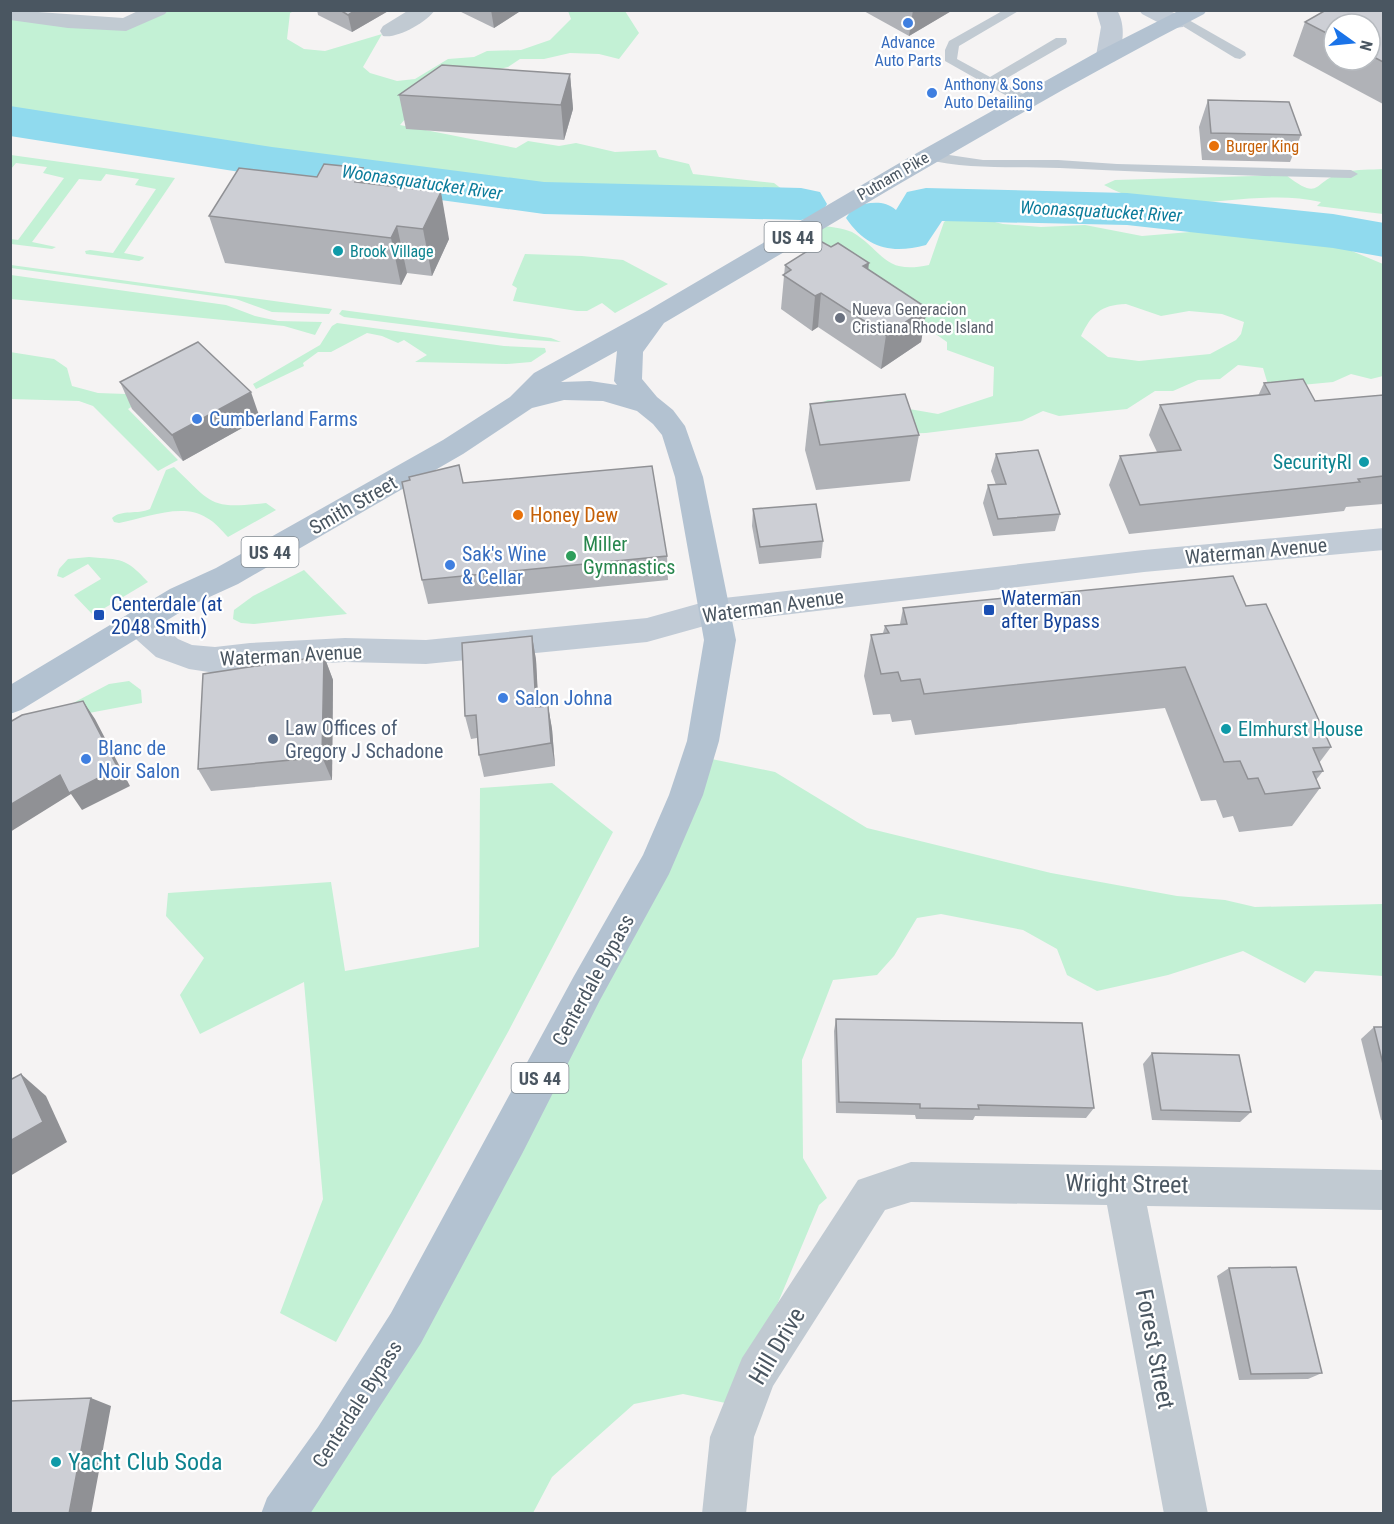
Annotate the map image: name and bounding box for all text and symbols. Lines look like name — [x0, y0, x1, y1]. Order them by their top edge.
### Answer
north arrow — [1322, 12, 1382, 72]
marker: Advance Auto Parts — [901, 16, 915, 30]
place label: Advance Auto Parts — [875, 33, 941, 70]
text: N — [1356, 39, 1376, 53]
place label: Anthony & Sons Auto Detailing — [944, 75, 1043, 112]
marker: Anthony & Sons Auto Detailing — [925, 86, 939, 100]
place label: Burger King — [1226, 137, 1299, 156]
marker: Burger King — [1207, 139, 1221, 153]
street label: Putnam Pike — [854, 148, 932, 204]
water label: Woonasquatucket River — [340, 160, 504, 204]
water label: Woonasquatucket River — [1020, 196, 1183, 226]
road number: US 44 — [764, 222, 822, 252]
place label: Brook Village — [350, 242, 433, 261]
marker: Brook Village — [331, 244, 345, 258]
place label: Nueva Generacion Cristiana Rhode Island — [852, 300, 994, 337]
marker: Nueva Generacion Cristiana Rhode Island — [833, 311, 847, 325]
place label: Cumberland Farms — [209, 407, 358, 431]
marker: Cumberland Farms — [190, 412, 204, 426]
place label: SecurityRI — [1273, 450, 1352, 474]
marker: SecurityRI — [1357, 455, 1371, 469]
street label: Smith Street — [305, 470, 401, 540]
place label: Honey Dew — [530, 503, 618, 527]
marker: Honey Dew — [511, 508, 525, 522]
place label: Miller Gymnastics — [583, 532, 675, 579]
street label: Waterman Avenue — [1184, 533, 1328, 569]
road number: US 44 — [242, 537, 298, 567]
place label: Sak's Wine & Cellar — [462, 542, 546, 589]
marker: Miller Gymnastics — [564, 549, 578, 563]
marker: Sak's Wine & Cellar — [443, 558, 457, 572]
street label: Waterman Avenue — [701, 584, 845, 628]
place label: Waterman after Bypass — [1001, 586, 1100, 633]
place label: Centerdale (at 2048 Smith) — [111, 592, 223, 639]
marker: Waterman after Bypass — [982, 603, 996, 617]
marker: Centerdale (at 2048 Smith) — [92, 608, 106, 622]
street label: Waterman Avenue — [219, 639, 363, 671]
place label: Salon Johna — [515, 686, 613, 710]
marker: Salon Johna — [496, 691, 510, 705]
place label: Law Offices of Gregory J Schadone — [285, 716, 443, 763]
place label: Elmhurst House — [1238, 717, 1363, 741]
marker: Elmhurst House — [1219, 722, 1233, 736]
marker: Law Offices of Gregory J Schadone — [266, 732, 280, 746]
place label: Blanc de Noir Salon — [98, 736, 180, 783]
marker: Blanc de Noir Salon — [79, 752, 93, 766]
street label: Centerdale Bypass — [547, 910, 639, 1050]
road number: US 44 — [512, 1063, 568, 1093]
street label: Wright Street — [1065, 1169, 1189, 1199]
street label: Forest Street — [1130, 1287, 1180, 1411]
street label: Hill Drive — [743, 1302, 811, 1390]
street label: Centerdale Bypass — [307, 1336, 407, 1472]
place label: Yacht Club Soda — [68, 1448, 222, 1476]
marker: Yacht Club Soda — [49, 1455, 63, 1469]

